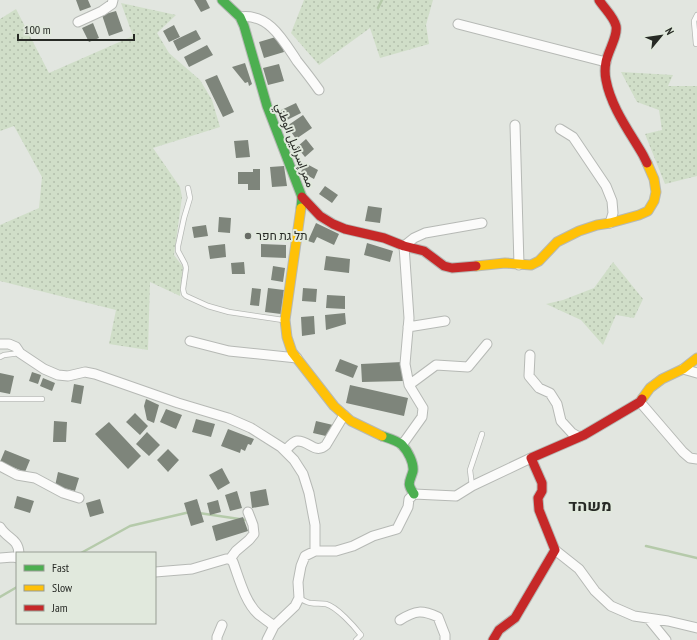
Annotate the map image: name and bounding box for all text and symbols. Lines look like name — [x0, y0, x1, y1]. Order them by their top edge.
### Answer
scale bar — [18, 16, 134, 42]
north arrow — [641, 16, 681, 56]
text: 100 m — [24, 22, 51, 37]
text: N — [662, 25, 677, 37]
street label: ممر إسرائيل الوطني — [270, 100, 319, 190]
place label: תל גת חפר — [256, 228, 308, 243]
marker: תל גת חפר — [243, 231, 253, 241]
district label: משהד — [568, 495, 612, 515]
legend — [16, 552, 156, 624]
text: Fast — [52, 560, 70, 575]
text: Slow — [52, 580, 73, 595]
text: Jam — [51, 600, 68, 615]

